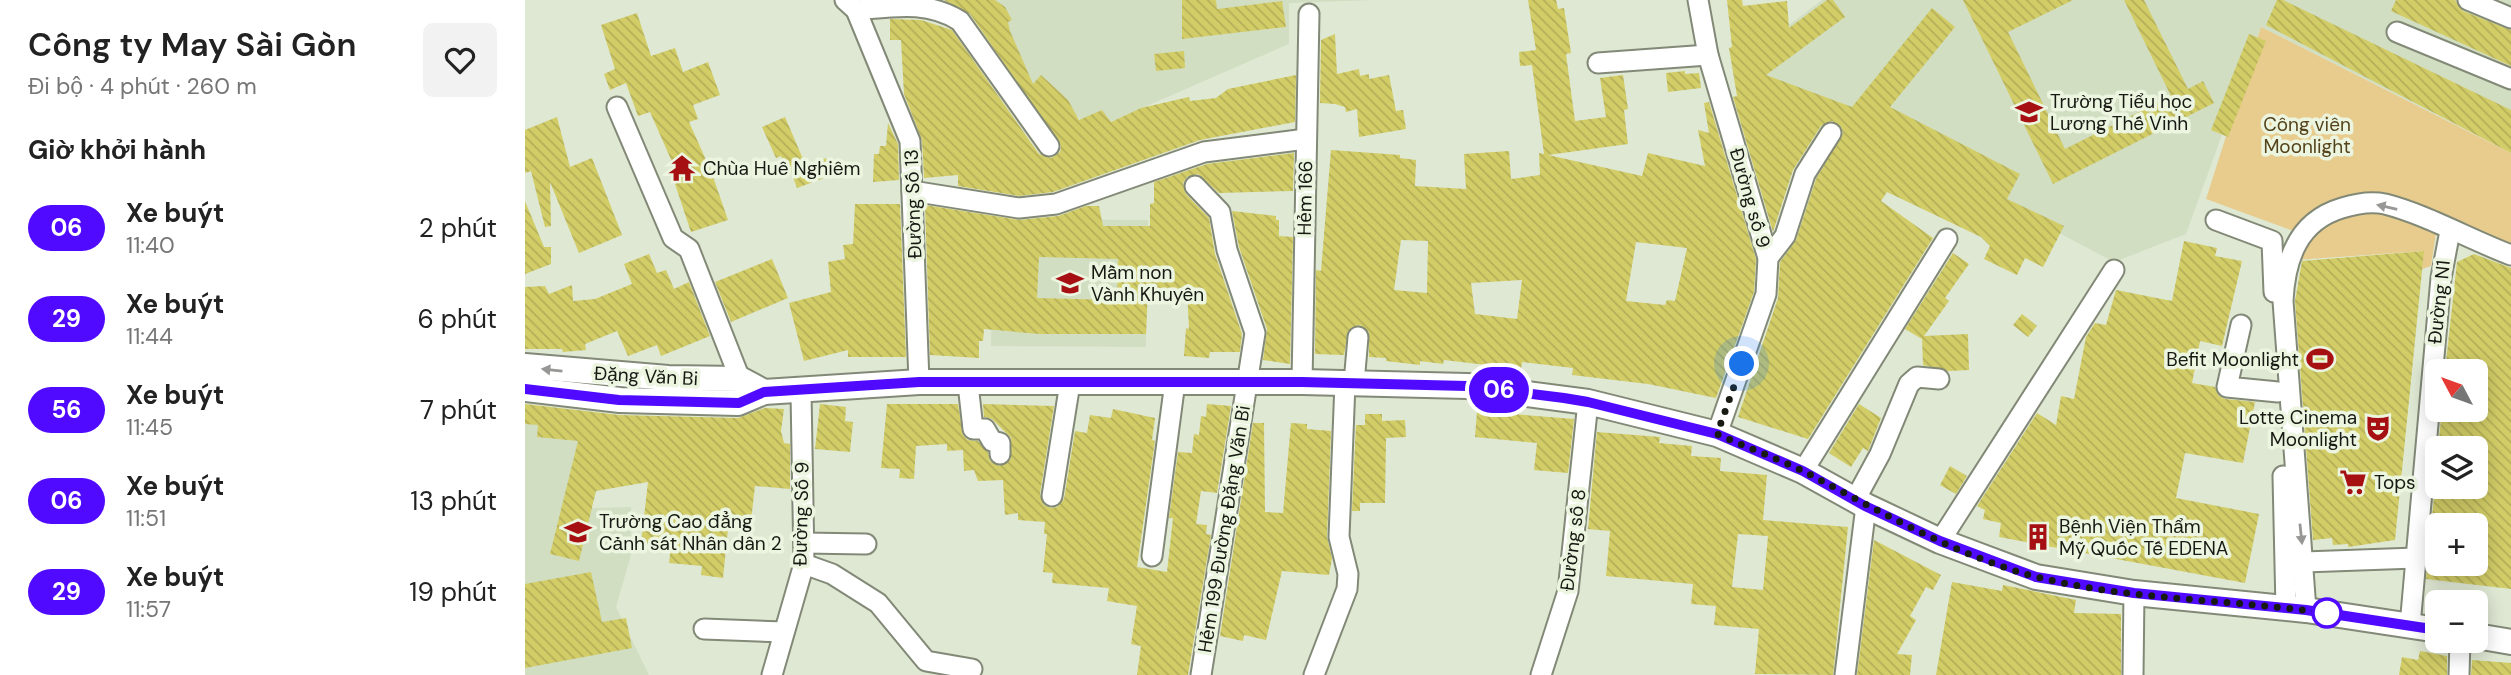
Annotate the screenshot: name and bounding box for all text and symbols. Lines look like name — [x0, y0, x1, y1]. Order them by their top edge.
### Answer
text: Công ty May Sài Gòn — [28, 23, 356, 66]
button: heart — [423, 23, 497, 97]
text: Đi bộ · 4 phút · 260 m — [28, 71, 257, 101]
place label: Trường Tiểu học Lương Thế Vinh — [2050, 89, 2192, 136]
school or university icon: Trường Tiểu học Lương Thế Vinh — [2014, 97, 2044, 127]
park label: Công viên Moonlight — [2263, 112, 2351, 159]
text: Giờ khởi hành — [28, 133, 206, 167]
street label: Đường số 9 — [1724, 145, 1776, 251]
street label: Đường Số 13 — [899, 149, 927, 259]
temple icon: Chùa Huê Nghiêm — [667, 153, 697, 183]
place label: Chùa Huê Nghiêm — [703, 156, 860, 181]
street label: Hẻm 166 — [1292, 160, 1318, 236]
text: Xe buýt — [126, 196, 224, 230]
one-way arrow — [2375, 201, 2397, 212]
text: 2 phút — [419, 211, 497, 245]
text: 06 — [50, 212, 83, 243]
text: 11:40 — [126, 230, 175, 260]
street label: Đường N1 — [2422, 259, 2456, 345]
place label: Mầm non Vành Khuyên — [1091, 260, 1204, 307]
school or university icon: Mầm non Vành Khuyên — [1055, 268, 1085, 298]
text: Xe buýt — [126, 287, 224, 321]
text: 6 phút — [417, 302, 497, 336]
text: 29 — [52, 303, 81, 334]
text: 11:44 — [126, 321, 173, 351]
sports icon: Befit Moonlight — [2305, 344, 2335, 374]
your location — [1724, 346, 1759, 381]
place label: Befit Moonlight — [2166, 347, 2299, 372]
north arrow — [2425, 359, 2489, 422]
map controls — [2425, 359, 2488, 653]
street label: Đặng Văn Bi — [593, 361, 699, 391]
one-way arrow — [541, 364, 563, 375]
line badge: 06 — [1467, 367, 1531, 413]
text: 06 — [1483, 374, 1515, 405]
text: Xe buýt — [126, 378, 224, 412]
text: 7 phút — [420, 393, 497, 427]
text: 56 — [51, 394, 82, 425]
street label: Hẻm 199 Đường Đặng Văn Bi — [1192, 404, 1256, 654]
place label: Lotte Cinema Moonlight — [2239, 405, 2357, 452]
text: 11:45 — [126, 412, 173, 442]
theatre icon: Lotte Cinema Moonlight — [2363, 413, 2393, 443]
button: layers — [2425, 436, 2488, 499]
street label: Đường Số 9 — [788, 462, 814, 566]
supermarket icon: Tops — [2338, 467, 2368, 497]
text: Xe buýt — [126, 469, 224, 503]
place label: Tops — [2374, 470, 2416, 495]
text: 13 phút — [410, 484, 497, 518]
text: 06 — [50, 485, 83, 516]
street label: Đường số 8 — [1554, 488, 1592, 592]
text: 11:51 — [126, 503, 166, 533]
place label: Trường Cao đẳng Cảnh sát Nhân dân 2 — [599, 509, 782, 556]
button: + — [2425, 513, 2488, 576]
place label: Bệnh Viện Thẩm Mỹ Quốc Tế EDENA — [2059, 514, 2229, 561]
school or university icon: Trường Cao đẳng Cảnh sát Nhân dân 2 — [563, 517, 593, 547]
building icon: Bệnh Viện Thẩm Mỹ Quốc Tế EDENA — [2023, 522, 2053, 552]
one-way arrow — [2295, 523, 2306, 545]
text: Xe buýt — [126, 560, 224, 594]
text: 19 phút — [409, 575, 497, 609]
text: 29 — [52, 576, 81, 607]
button: − — [2425, 590, 2488, 653]
text: 11:57 — [126, 594, 171, 624]
unlabelled marker — [2312, 598, 2342, 628]

